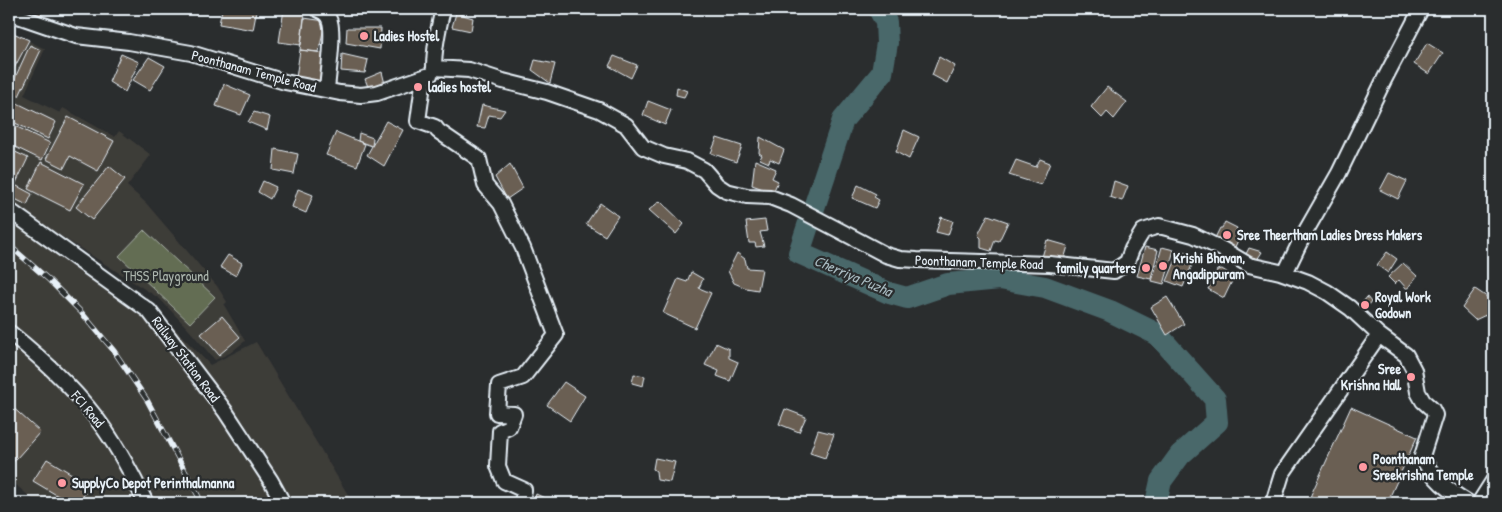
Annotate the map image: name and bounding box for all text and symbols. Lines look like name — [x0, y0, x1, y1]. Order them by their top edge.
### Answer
place label: Ladies Hostel — [374, 26, 439, 45]
marker: Ladies Hostel — [358, 30, 370, 42]
street label: Poonthanam Temple Road — [190, 45, 319, 97]
place label: ladies hostel — [428, 77, 491, 96]
marker: ladies hostel — [412, 81, 424, 93]
place label: Sree Theertham Ladies Dress Makers — [1237, 225, 1423, 244]
marker: Sree Theertham Ladies Dress Makers — [1221, 229, 1233, 241]
place label: Krishi Bhavan, Angadippuram — [1173, 248, 1245, 285]
water label: Cherriya Puzha — [811, 250, 897, 302]
street label: Poonthanam Temple Road — [915, 250, 1044, 274]
place label: family quarters — [1056, 258, 1137, 279]
marker: Krishi Bhavan, Angadippuram — [1157, 260, 1169, 272]
marker: family quarters — [1140, 262, 1152, 274]
park label: THSS Playground — [123, 266, 209, 286]
place label: Royal Work Godown — [1375, 287, 1431, 322]
marker: Royal Work Godown — [1359, 299, 1371, 311]
street label: Railway Station Road — [147, 312, 225, 406]
place label: Sree Krishna Hall — [1341, 359, 1402, 394]
marker: Sree Krishna Hall — [1405, 371, 1417, 383]
street label: FCI Road — [67, 386, 110, 431]
place label: Poonthanam Sreekrishna Temple — [1373, 449, 1474, 486]
marker: Poonthanam Sreekrishna Temple — [1357, 461, 1369, 473]
place label: SupplyCo Depot Perinthalmanna — [72, 473, 235, 494]
marker: SupplyCo Depot Perinthalmanna — [56, 477, 68, 489]

